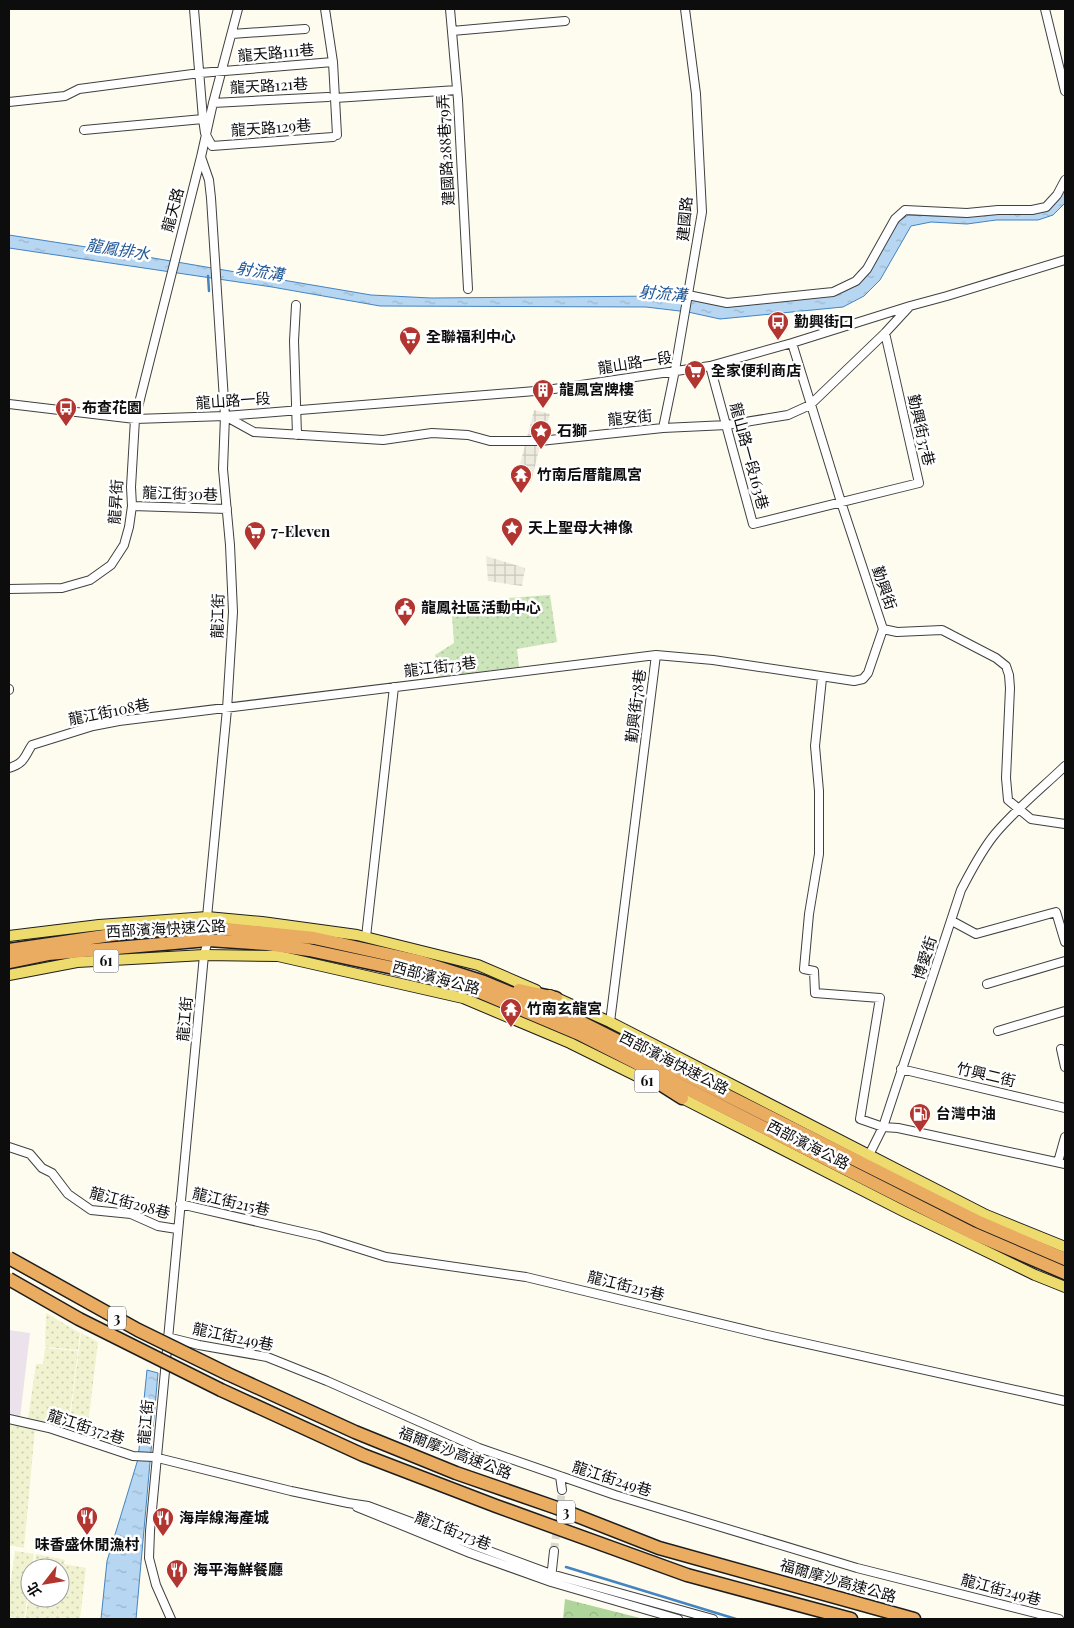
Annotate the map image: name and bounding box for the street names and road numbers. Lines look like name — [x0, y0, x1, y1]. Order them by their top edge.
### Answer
street label: 龍天路111巷 — [237, 39, 315, 65]
street label: 龍天路121巷 — [229, 73, 309, 97]
street label: 建國路288巷79弄 — [432, 94, 458, 206]
street label: 龍天路129巷 — [230, 114, 312, 140]
street label: 龍天路 — [157, 185, 188, 234]
street label: 建國路 — [672, 196, 696, 242]
street label: 龍山路一段 — [596, 346, 673, 378]
street label: 龍山路一段 — [195, 387, 271, 413]
street label: 勤興街37巷 — [904, 392, 940, 468]
street label: 龍山路一段163巷 — [726, 400, 774, 511]
street label: 龍安街 — [606, 405, 653, 429]
street label: 龍昇街 — [103, 479, 127, 525]
street label: 龍江街30巷 — [142, 482, 218, 504]
street label: 勤興街 — [868, 563, 902, 612]
street label: 龍江街 — [207, 593, 227, 639]
street label: 龍江街73巷 — [403, 652, 477, 680]
street label: 勤興街78巷 — [621, 668, 649, 744]
street label: 龍江街108巷 — [66, 693, 151, 729]
street label: 西部濱海快速公路 — [105, 915, 226, 941]
street label: 博愛街 — [908, 933, 941, 982]
road number: 61 — [94, 949, 118, 972]
street label: 西部濱海公路 — [390, 956, 482, 998]
street label: 龍江街 — [172, 996, 196, 1042]
street label: 西部濱海快速公路 — [616, 1026, 732, 1098]
street label: 竹興二街 — [955, 1058, 1018, 1091]
road number: 61 — [634, 1070, 660, 1092]
street label: 西部濱海公路 — [764, 1115, 853, 1173]
street label: 龍江街298巷 — [88, 1182, 173, 1222]
street label: 龍江街215巷 — [191, 1182, 272, 1220]
street label: 龍江街215巷 — [586, 1266, 667, 1304]
road number: 3 — [108, 1306, 126, 1330]
street label: 龍江街249巷 — [191, 1318, 276, 1354]
street label: 龍江街 — [133, 1399, 157, 1445]
street label: 龍江街372巷 — [45, 1404, 127, 1448]
street label: 福爾摩沙高速公路 — [396, 1421, 515, 1483]
street label: 龍江街249巷 — [570, 1456, 655, 1500]
road number: 3 — [557, 1500, 575, 1524]
street label: 龍江街273巷 — [412, 1506, 494, 1554]
street label: 福爾摩沙高速公路 — [778, 1554, 899, 1606]
street label: 龍江街249巷 — [959, 1569, 1044, 1609]

